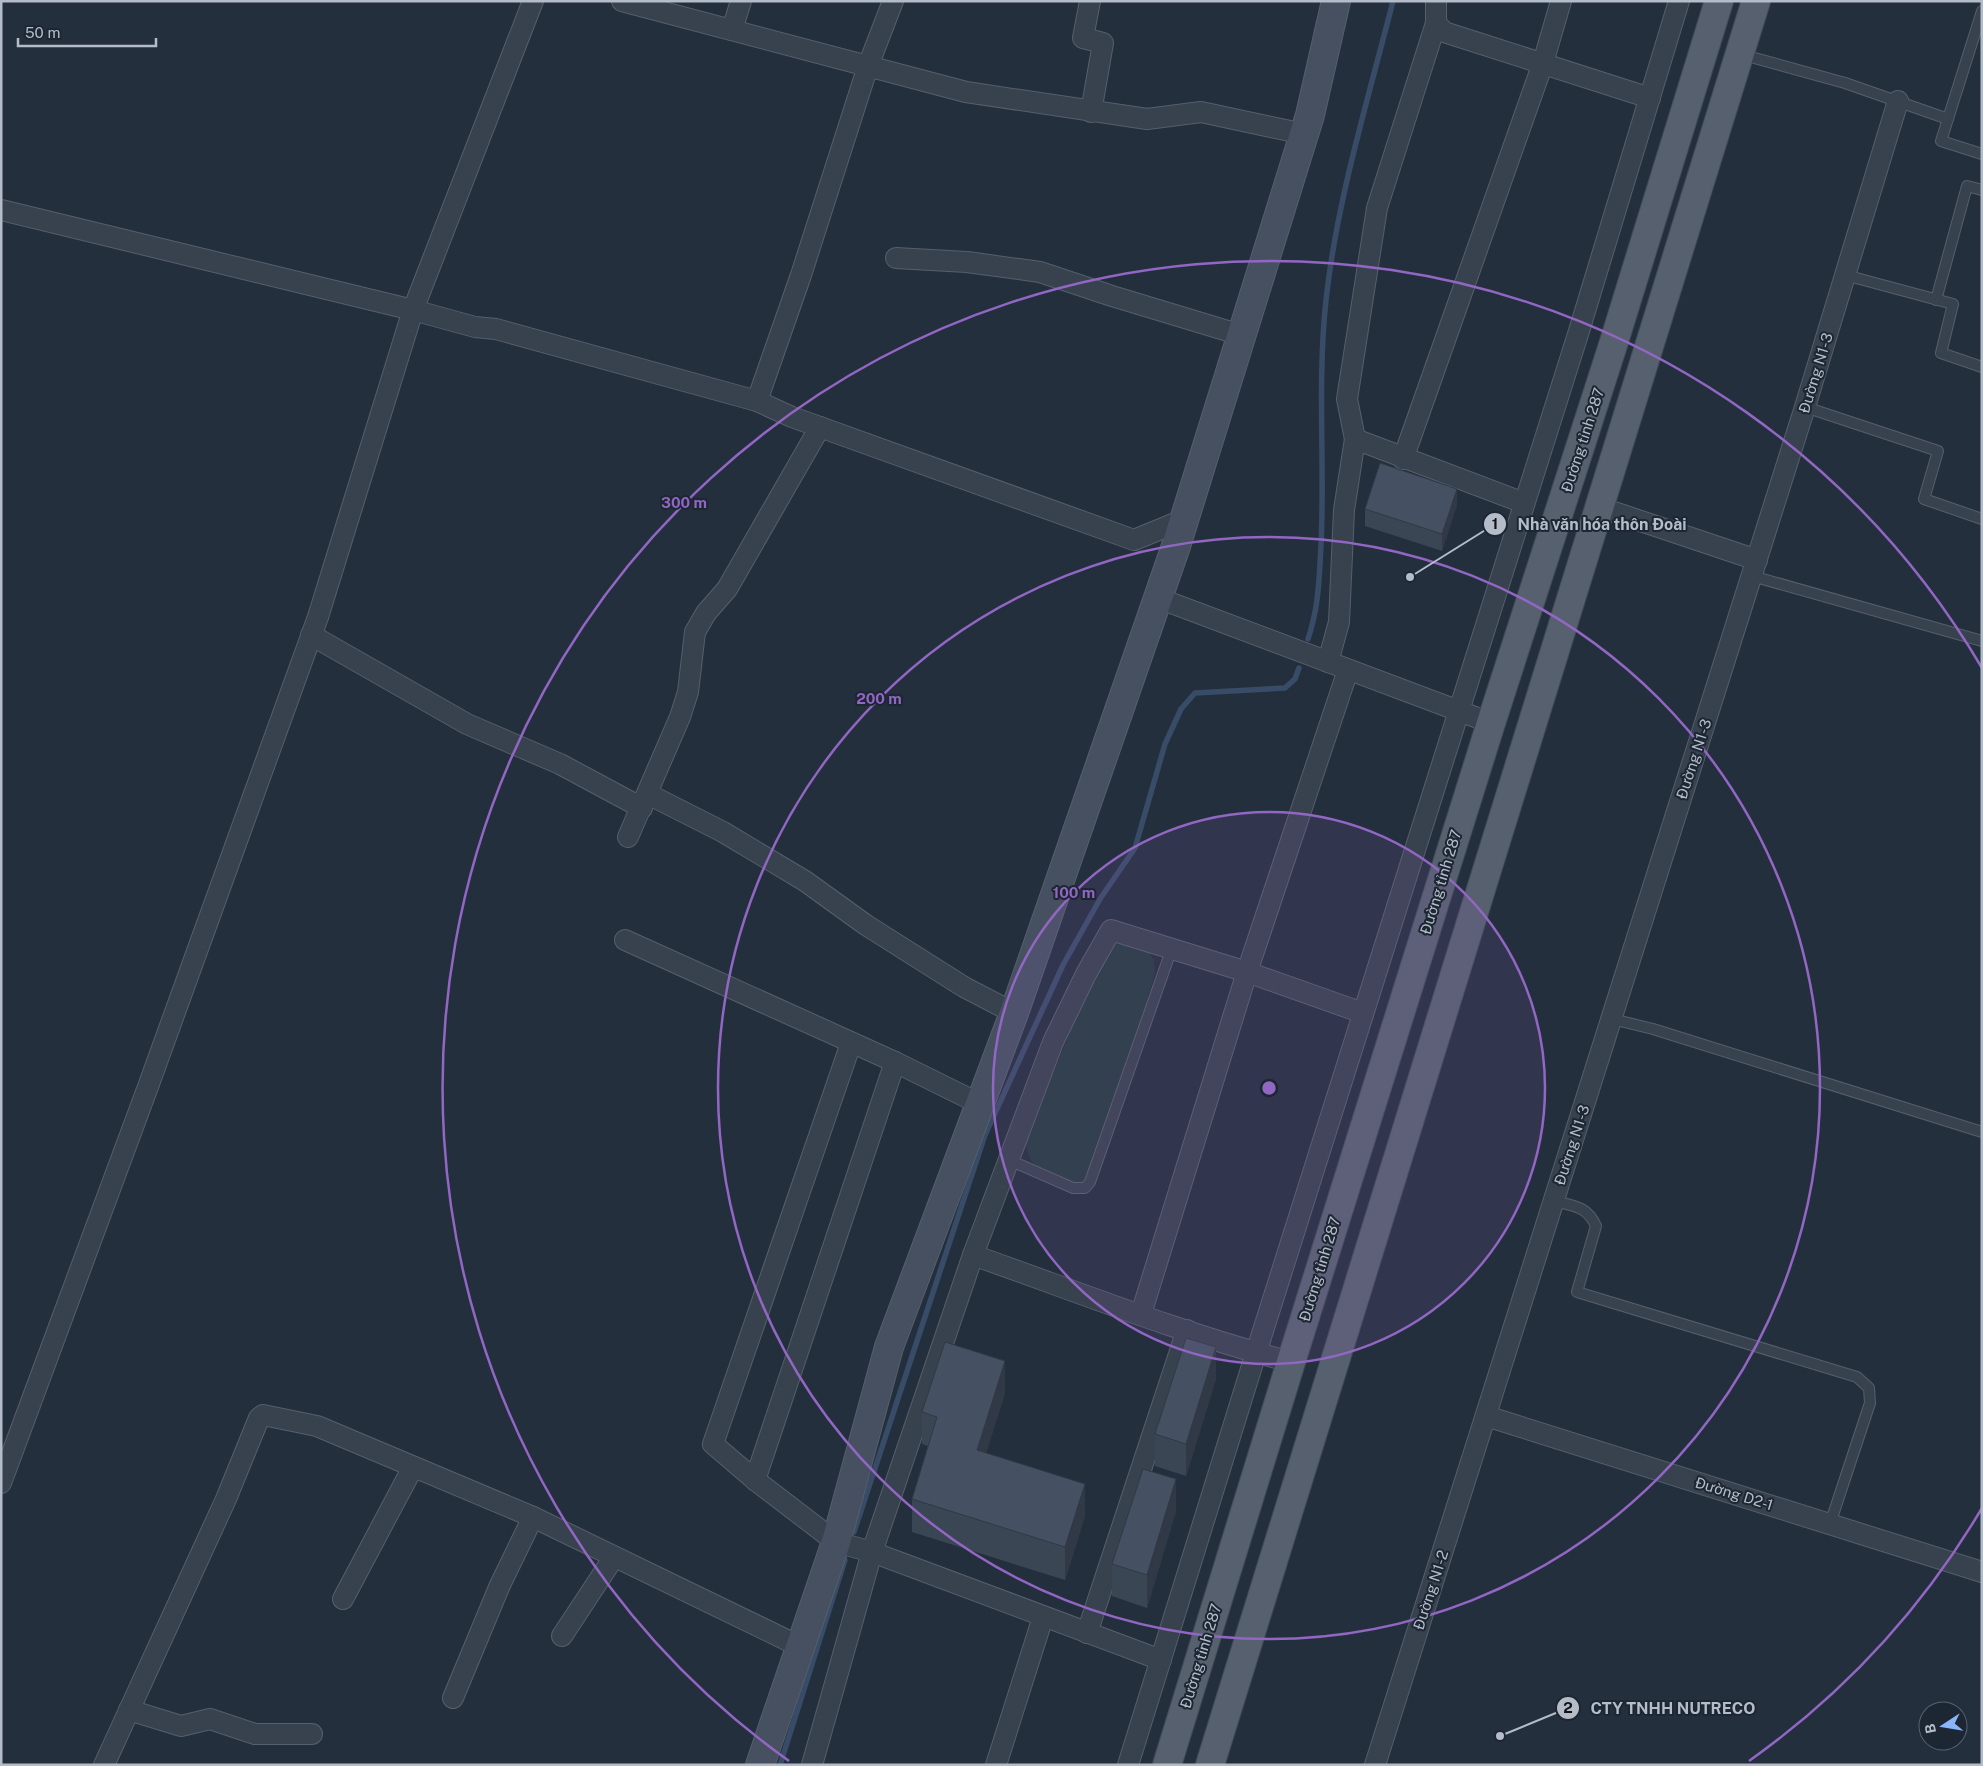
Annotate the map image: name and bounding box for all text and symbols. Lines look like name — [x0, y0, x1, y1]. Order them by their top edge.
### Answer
scale bar — [18, 15, 155, 47]
text: 50 m — [25, 24, 60, 41]
street label: Đường N1-3 — [1795, 331, 1836, 415]
street label: Đường tỉnh 287 — [1558, 386, 1607, 494]
text: 300 m — [661, 494, 707, 511]
callout: Nhà văn hóa thôn Đoài — [1482, 509, 1696, 540]
text: 1 — [1492, 515, 1498, 532]
text: Nhà văn hóa thôn Đoài — [1518, 515, 1686, 534]
text: 200 m — [856, 690, 902, 707]
street label: Đường N1-3 — [1673, 717, 1714, 801]
street label: Đường tỉnh 287 — [1417, 827, 1465, 936]
text: 100 m — [1053, 884, 1095, 901]
centre of rings — [1260, 1079, 1278, 1097]
street label: Đường N1-3 — [1551, 1103, 1592, 1187]
street label: Đường tỉnh 287 — [1296, 1214, 1344, 1323]
street label: Đường D2-1 — [1693, 1474, 1775, 1513]
street label: Đường N1-2 — [1410, 1548, 1451, 1632]
street label: Đường tỉnh 287 — [1177, 1601, 1225, 1710]
callout: CTY TNHH NUTRECO — [1555, 1693, 1765, 1724]
text: 2 — [1563, 1699, 1573, 1716]
text: CTY TNHH NUTRECO — [1591, 1699, 1756, 1718]
north arrow — [1918, 1701, 1968, 1751]
text: B — [1921, 1722, 1939, 1735]

